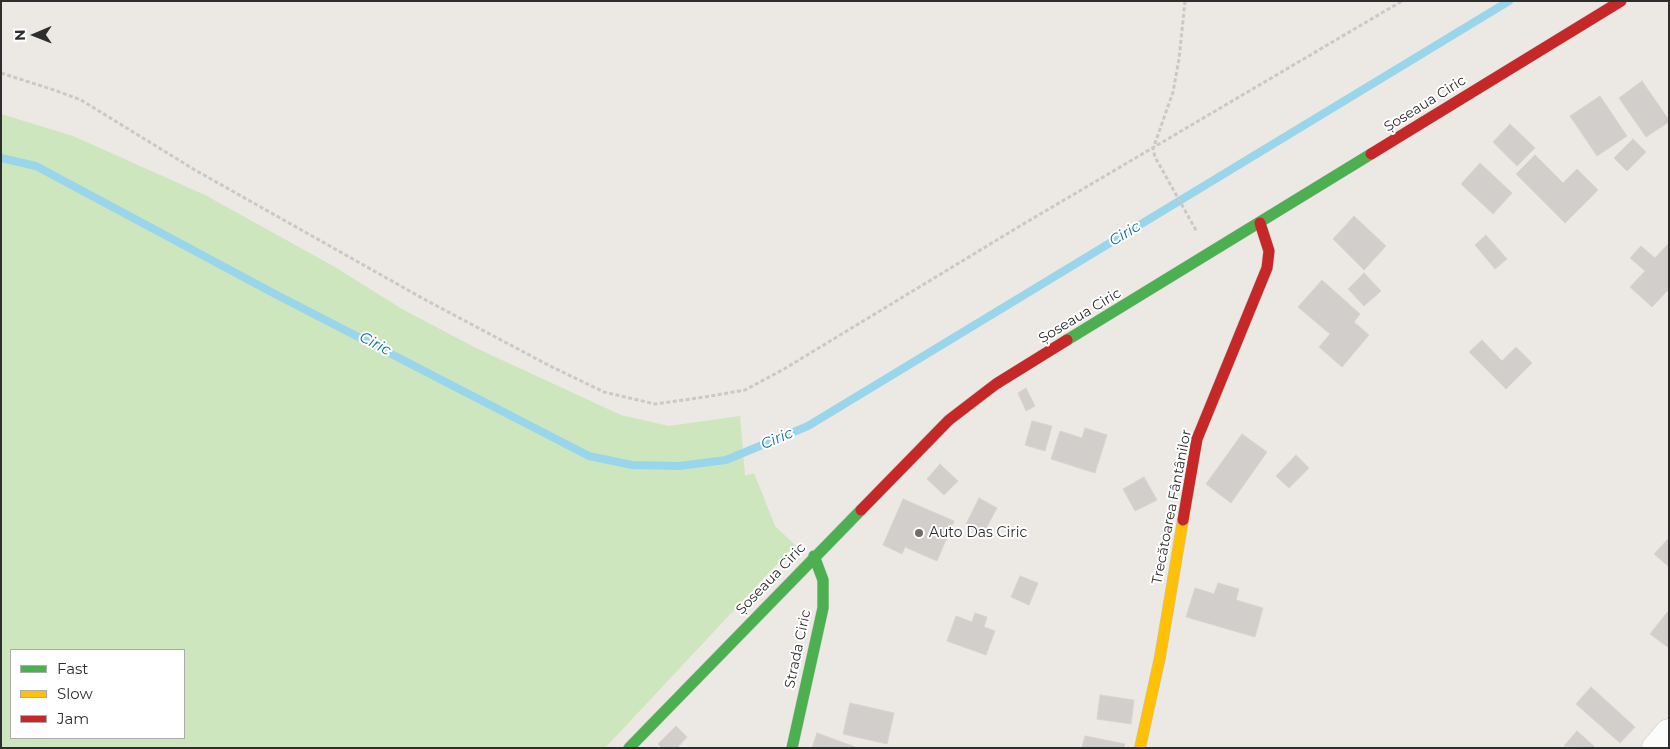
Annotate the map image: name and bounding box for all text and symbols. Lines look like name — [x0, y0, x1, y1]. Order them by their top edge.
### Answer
north arrow — [10, 10, 60, 60]
text: N — [11, 29, 29, 41]
street label: Șoseaua Ciric — [1381, 72, 1469, 136]
water label: Ciric — [1106, 218, 1144, 250]
street label: Șoseaua Ciric — [1036, 285, 1124, 347]
water label: Ciric — [356, 328, 394, 360]
water label: Ciric — [758, 424, 796, 454]
street label: Trecătoarea Fântânilor — [1149, 428, 1195, 586]
place label: Auto Das Ciric — [929, 525, 1027, 541]
marker: Auto Das Ciric — [913, 527, 925, 539]
street label: Șoseaua Ciric — [733, 540, 809, 618]
street label: Strada Ciric — [781, 608, 815, 690]
legend — [10, 649, 185, 739]
text: Fast — [57, 659, 88, 678]
text: Slow — [57, 684, 93, 703]
text: Jam — [57, 709, 89, 728]

